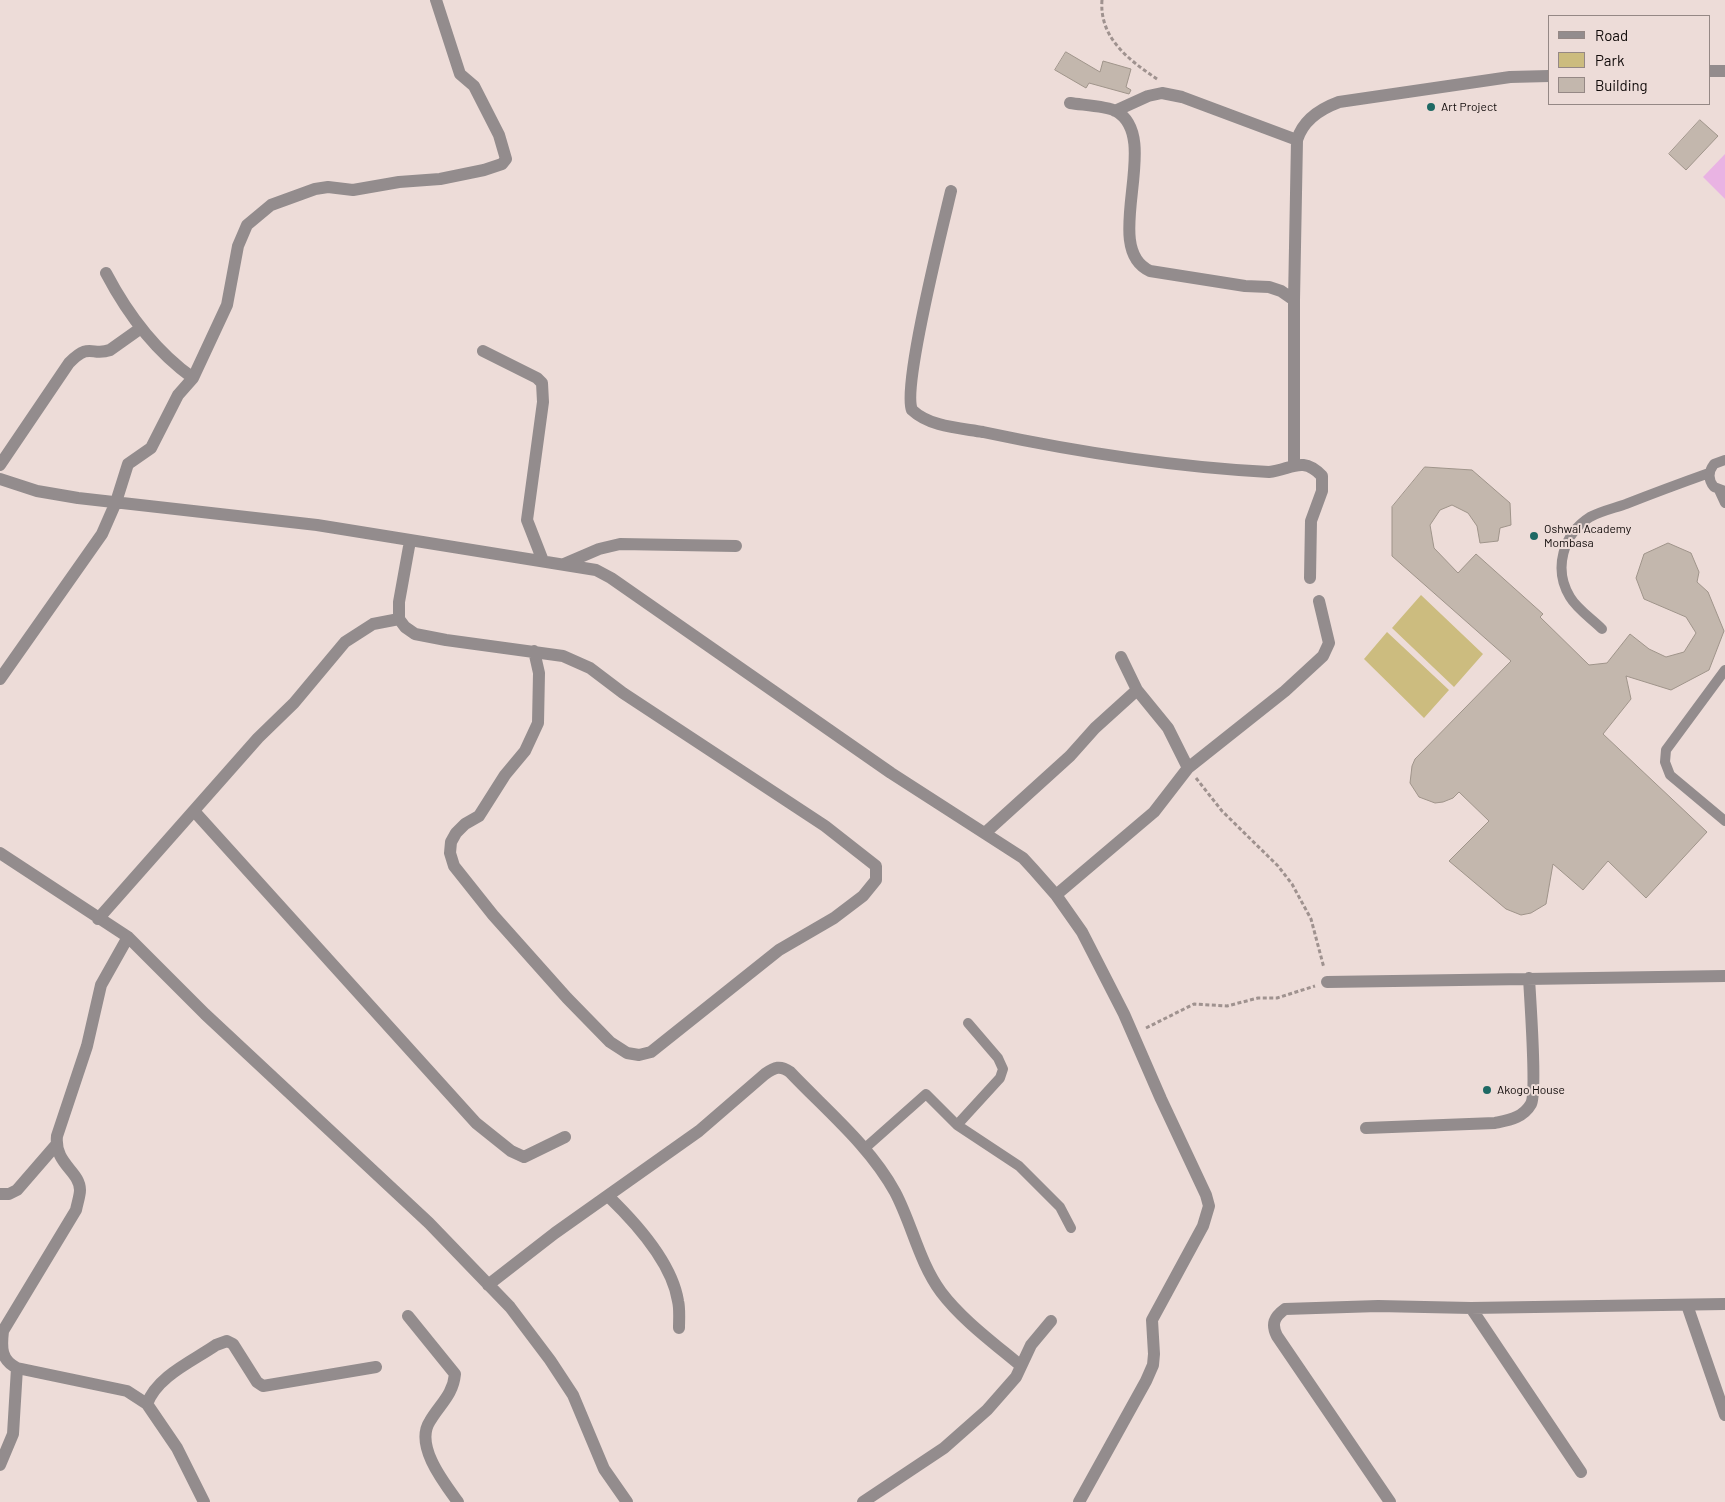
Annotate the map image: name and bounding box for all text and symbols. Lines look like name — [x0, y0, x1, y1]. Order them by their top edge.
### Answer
legend — [1548, 15, 1710, 105]
text: Road — [1595, 26, 1628, 44]
text: Park — [1595, 51, 1624, 69]
text: Building — [1595, 76, 1648, 94]
place label: Art Project — [1441, 100, 1497, 114]
marker: Art Project — [1425, 101, 1437, 113]
place label: Oshwal Academy Mombasa — [1544, 522, 1631, 550]
marker: Oshwal Academy Mombasa — [1528, 530, 1540, 542]
place label: Akogo House — [1497, 1083, 1565, 1097]
marker: Akogo House — [1481, 1084, 1493, 1096]

